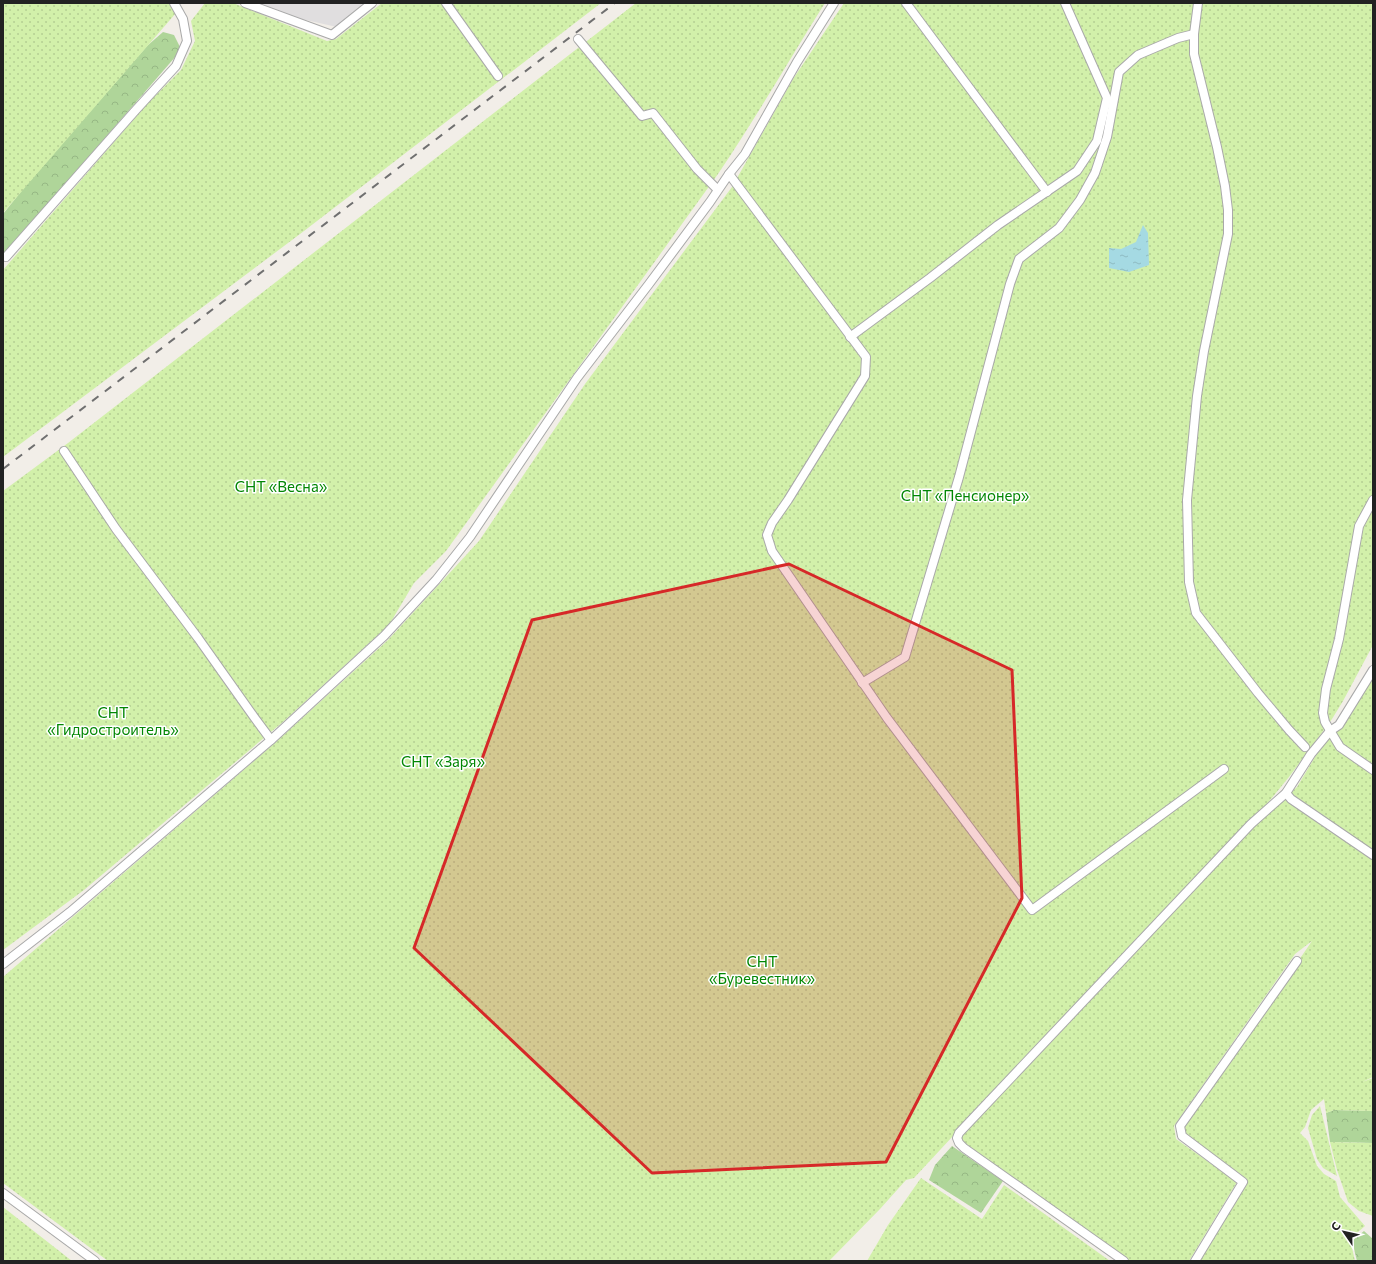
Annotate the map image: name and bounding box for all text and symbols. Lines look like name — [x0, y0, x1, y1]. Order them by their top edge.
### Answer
park label: СНТ «Весна» — [235, 477, 328, 495]
park label: СНТ «Пенсионер» — [901, 486, 1030, 504]
park label: СНТ «Гидростроитель» — [47, 703, 179, 738]
park label: СНТ «Заря» — [401, 752, 486, 770]
park label: СНТ «Буревестник» — [709, 952, 816, 987]
north arrow — [1324, 1212, 1364, 1252]
text: С — [1328, 1219, 1343, 1233]

